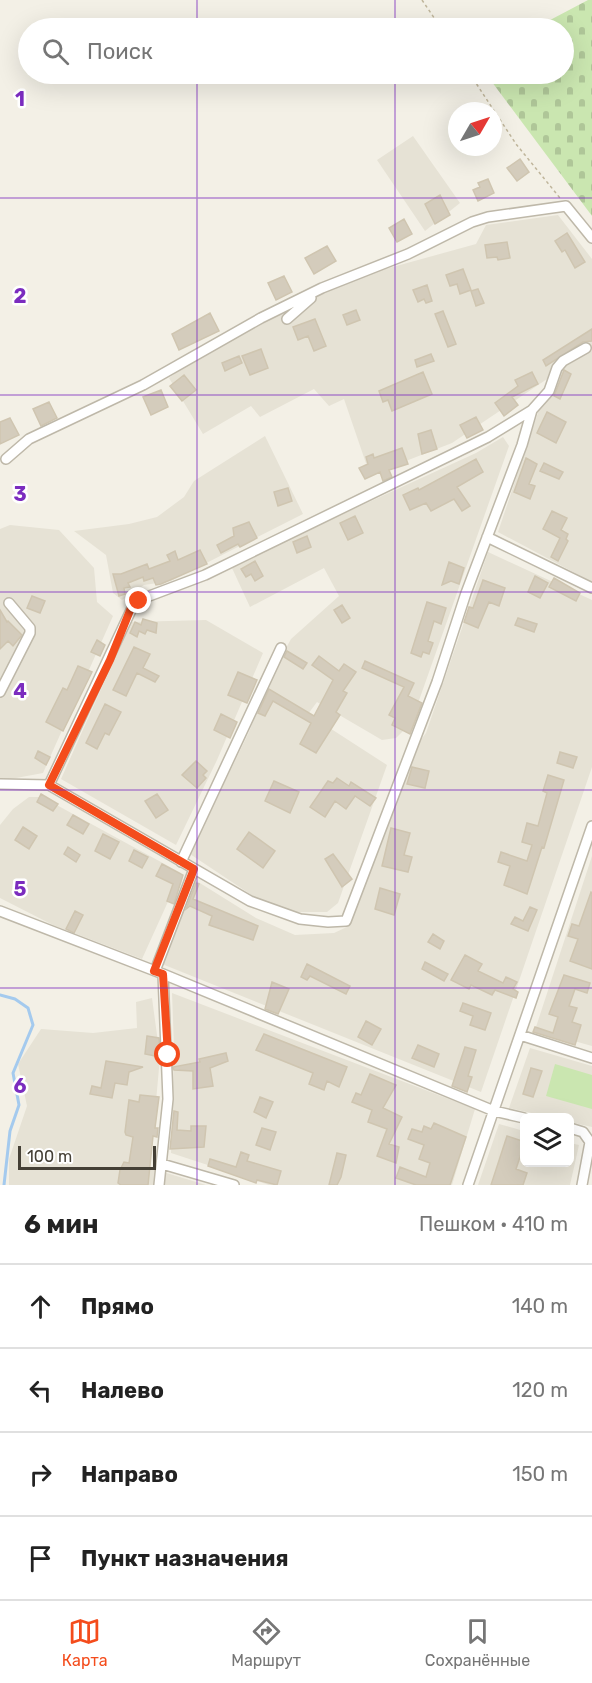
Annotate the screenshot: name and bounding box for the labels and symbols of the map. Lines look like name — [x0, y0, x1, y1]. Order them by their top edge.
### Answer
text: 1 — [15, 87, 25, 111]
north arrow — [448, 102, 502, 156]
text: 2 — [14, 284, 27, 308]
text: 3 — [13, 482, 27, 506]
route end — [125, 587, 151, 613]
text: 4 — [13, 679, 27, 703]
text: 5 — [14, 877, 27, 901]
route start — [154, 1041, 180, 1067]
text: 6 — [13, 1074, 27, 1098]
scale bar — [18, 1143, 156, 1170]

